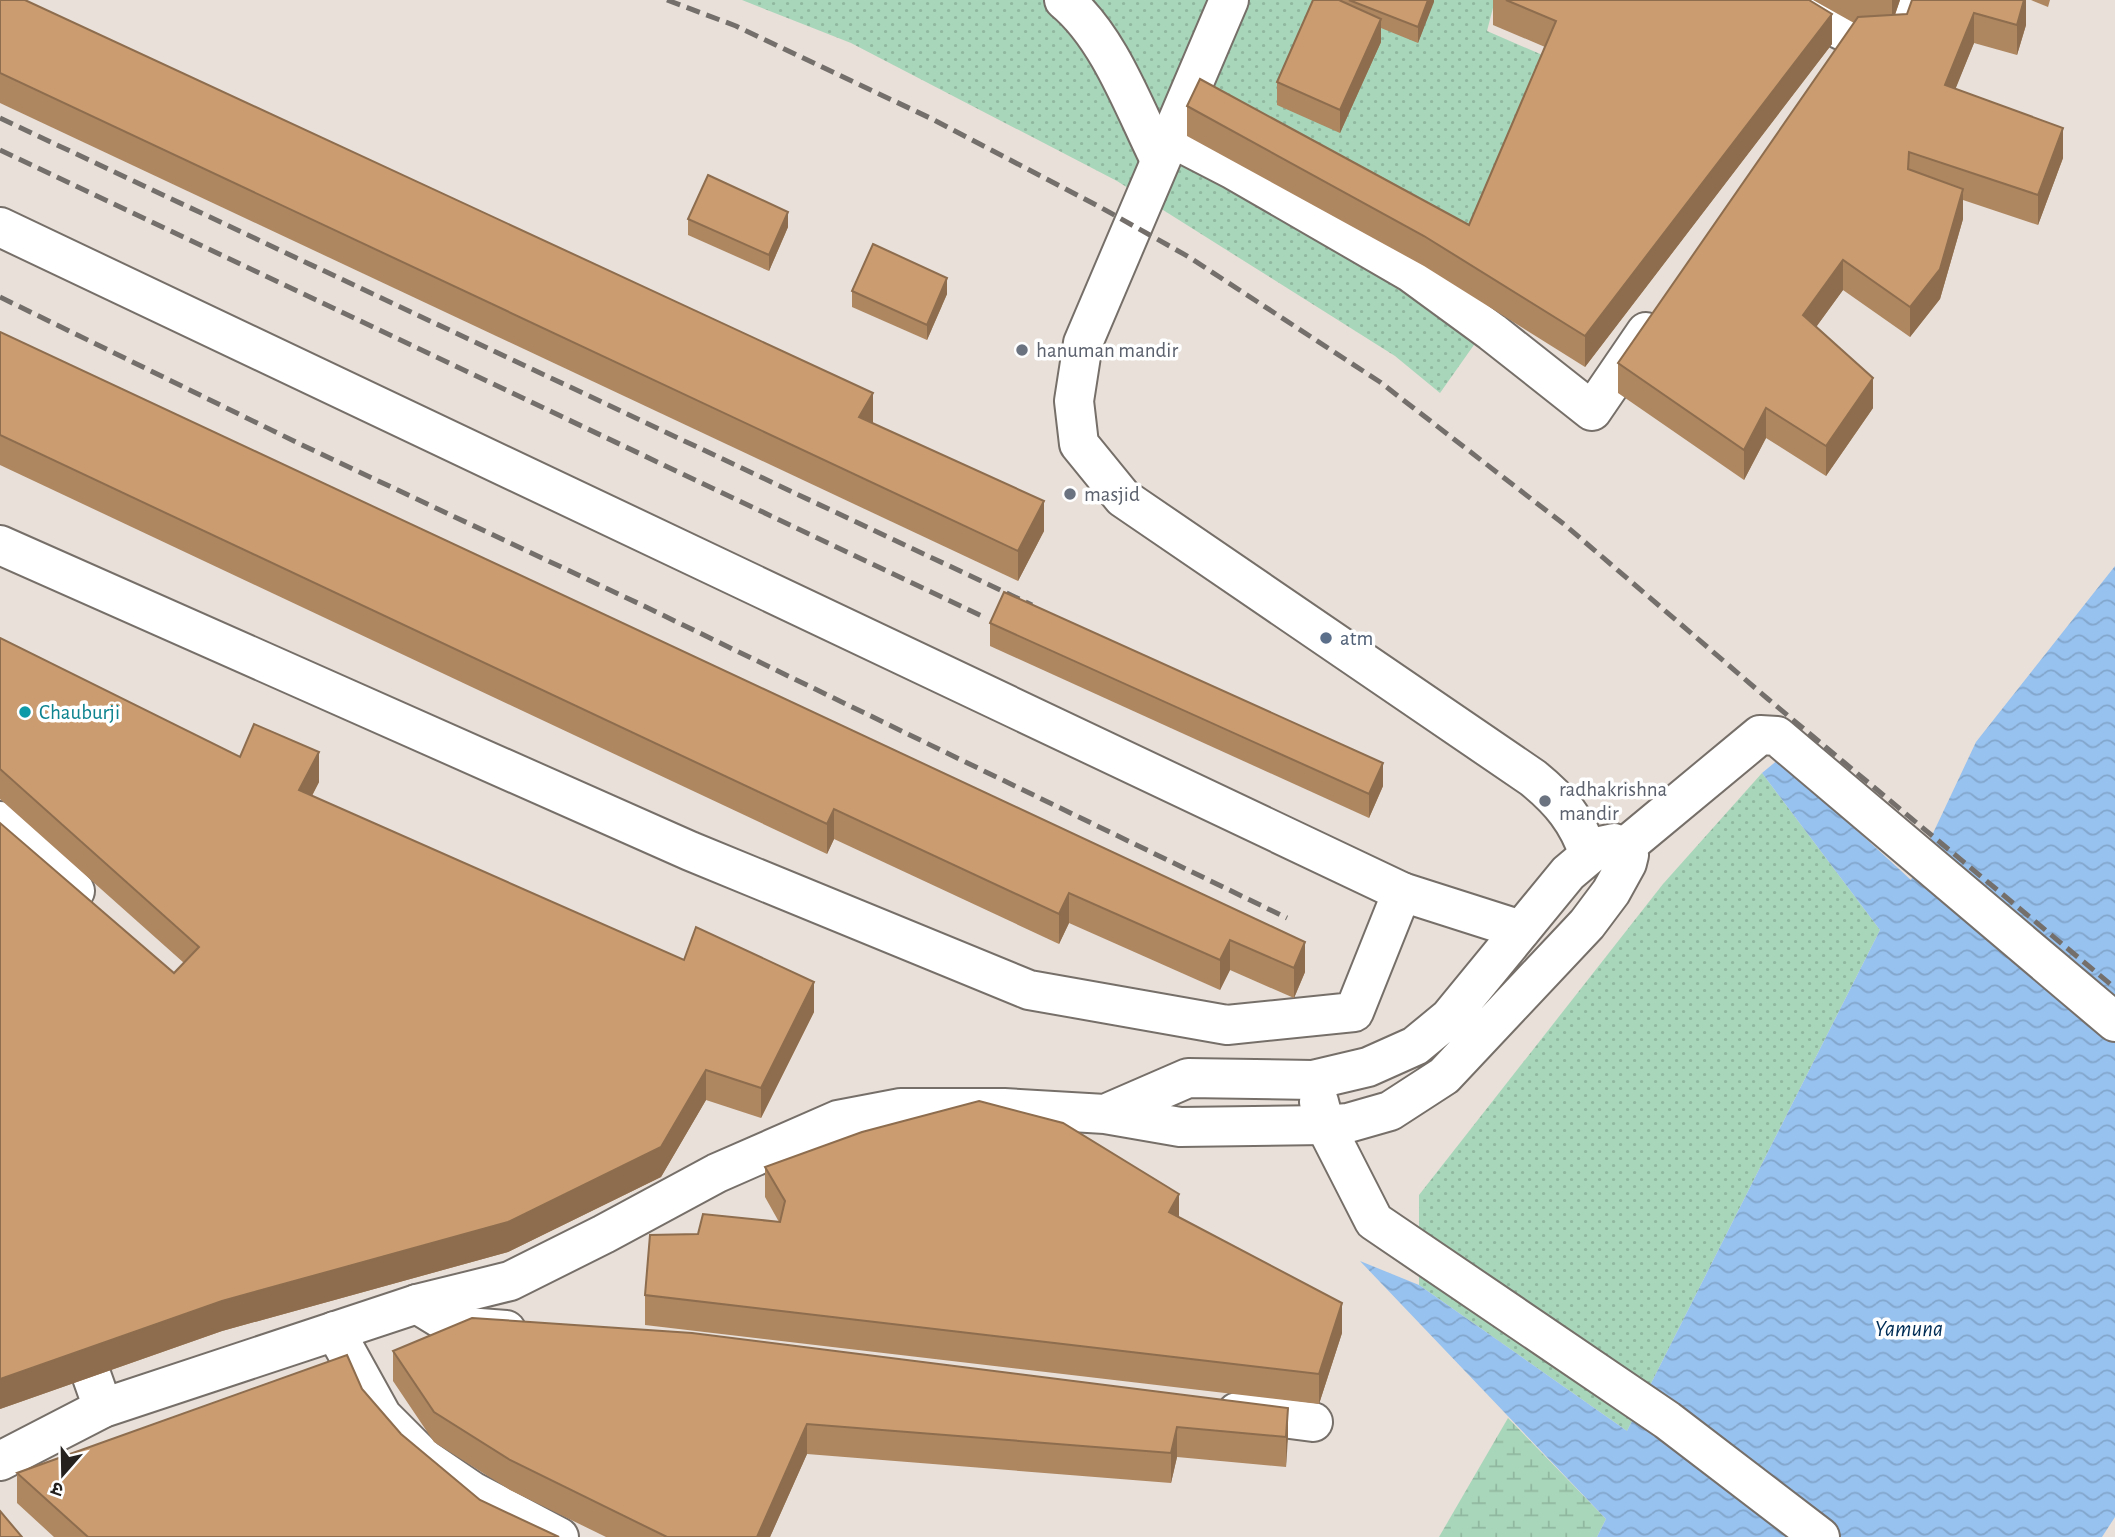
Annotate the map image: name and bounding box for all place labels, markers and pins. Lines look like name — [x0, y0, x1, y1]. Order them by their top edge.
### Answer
place label: hanuman mandir — [1036, 340, 1178, 361]
marker: hanuman mandir — [1014, 342, 1030, 358]
place label: masjid — [1084, 484, 1140, 505]
marker: masjid — [1062, 486, 1078, 502]
place label: atm — [1340, 628, 1373, 649]
marker: atm — [1318, 630, 1334, 646]
place label: Chauburji — [39, 702, 120, 723]
marker: Chauburji — [17, 704, 33, 720]
place label: radhakrishna mandir — [1559, 779, 1668, 824]
marker: radhakrishna mandir — [1537, 793, 1553, 809]

